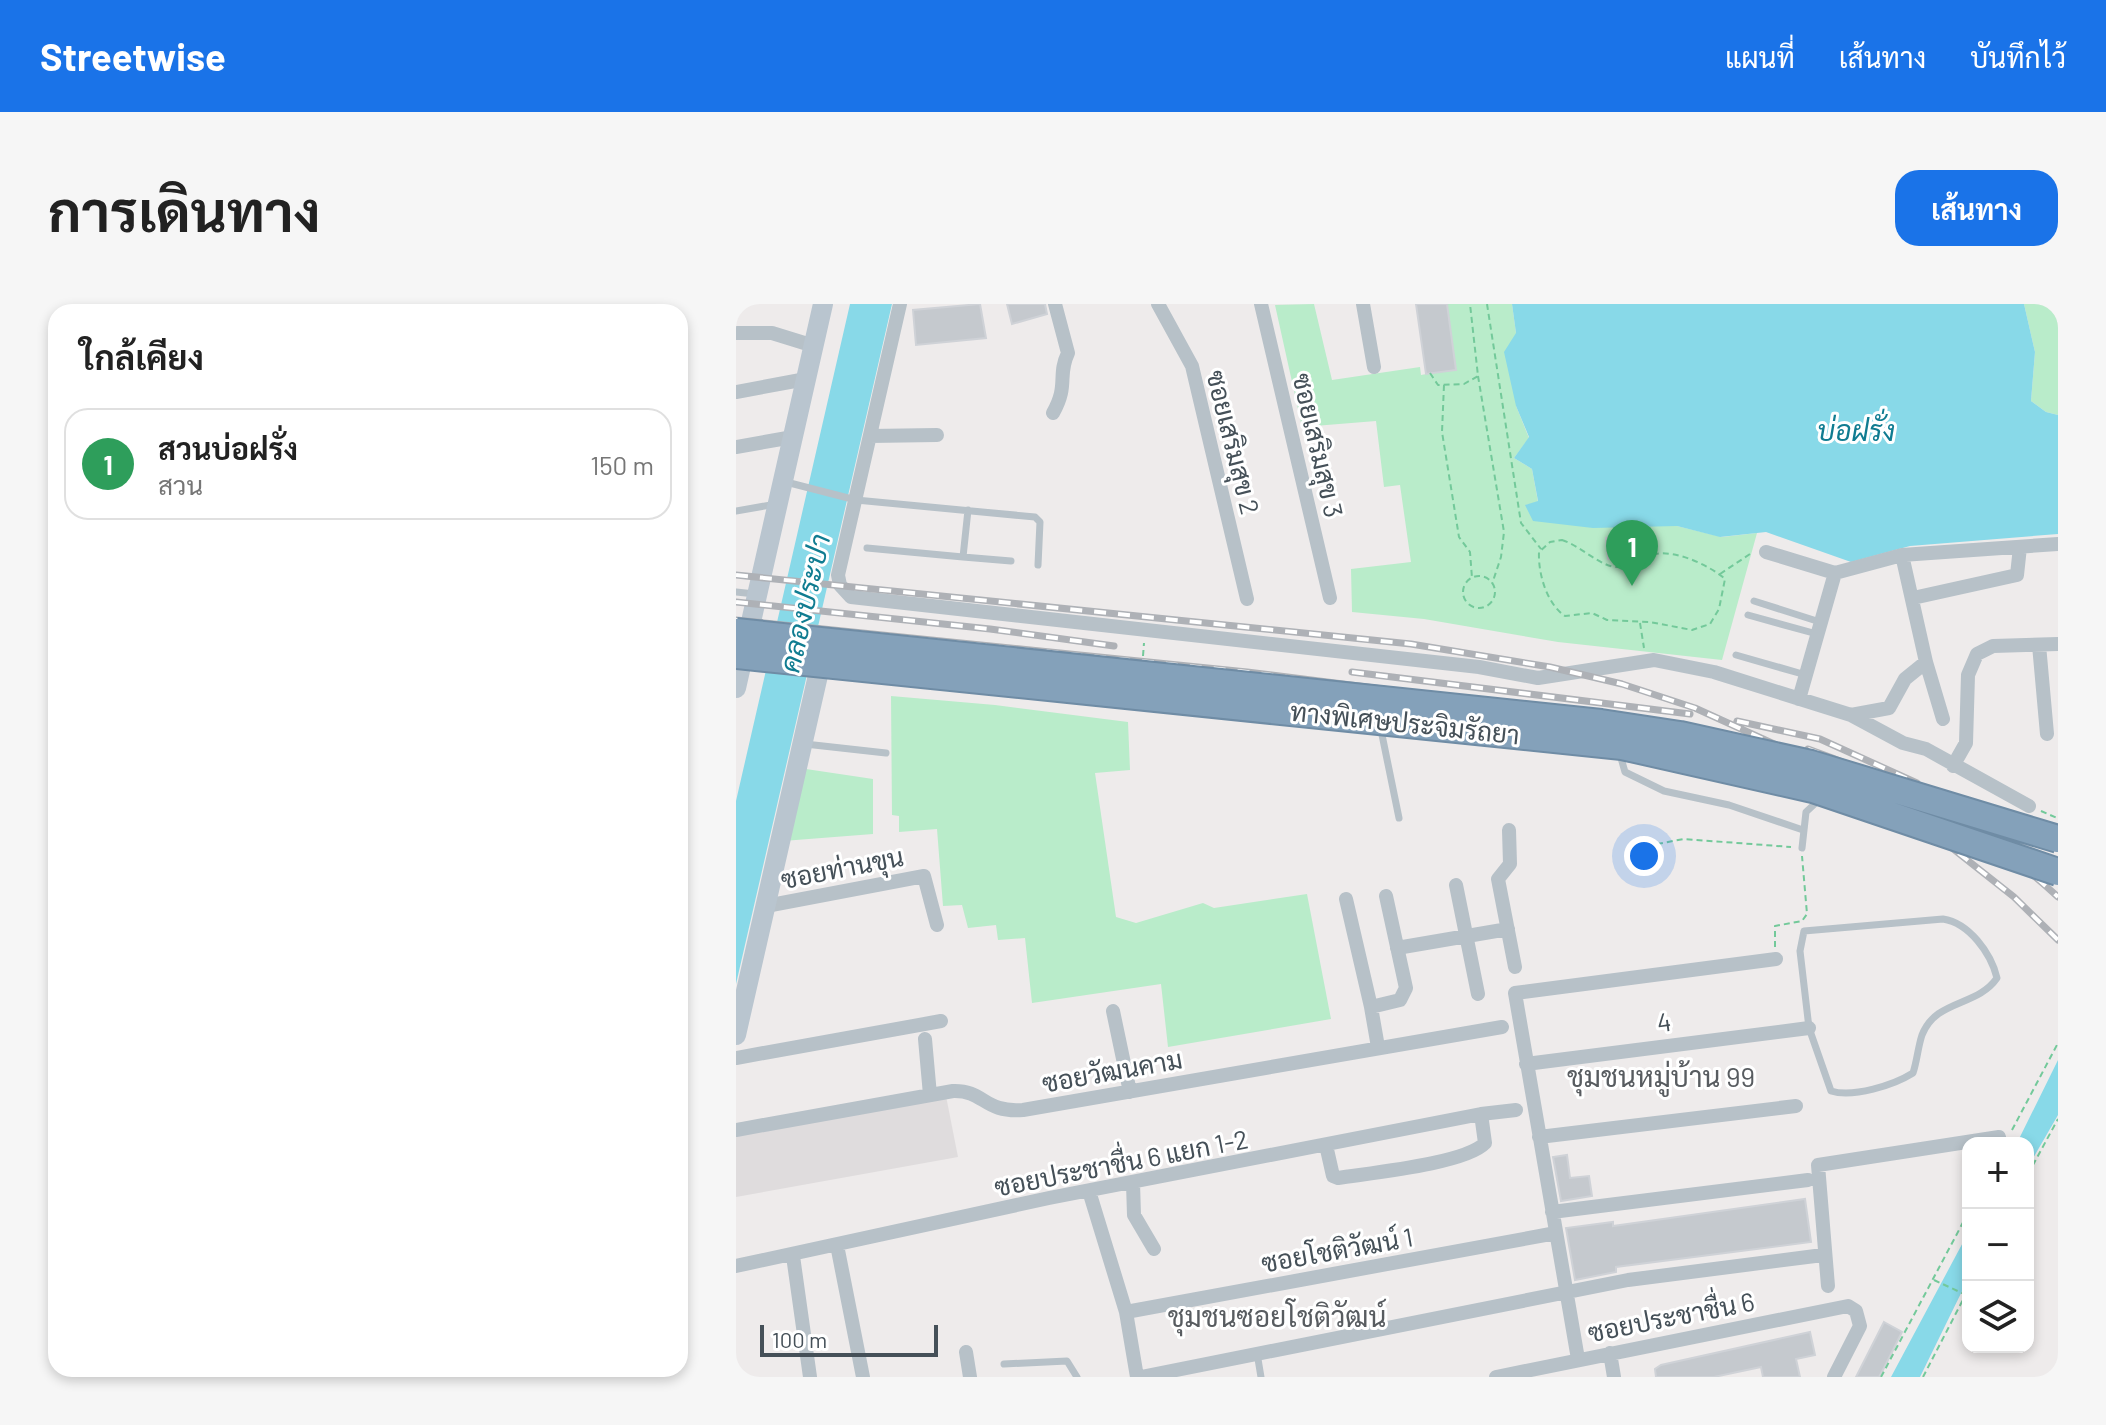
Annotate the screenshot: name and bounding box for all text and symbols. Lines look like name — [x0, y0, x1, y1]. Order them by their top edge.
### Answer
text: Streetwise — [40, 33, 226, 79]
text: แผนที่ — [1725, 40, 1795, 74]
text: เส้นทาง — [1839, 40, 1926, 74]
text: บันทึกไว้ — [1970, 40, 2066, 74]
button: เส้นทาง — [1895, 170, 2058, 246]
text: การเดินทาง — [48, 176, 320, 243]
text: ใกล้เคียง — [80, 336, 204, 377]
street label: ซอยเสริมสุข 2 — [1197, 367, 1267, 518]
street label: ซอยเสริมสุข 3 — [1283, 370, 1351, 521]
water label: บ่อฝรั่ง — [1817, 408, 1895, 447]
text: สวนบ่อฝรั่ง — [158, 430, 298, 466]
text: 1 — [103, 449, 113, 480]
text: 150 m — [590, 449, 654, 480]
text: สวน — [158, 469, 203, 500]
pin: 1 — [1606, 520, 1658, 586]
water label: คลองประปา — [772, 530, 836, 676]
street label: ทางพิเศษประจิมรัถยา — [1289, 695, 1521, 749]
your location — [1624, 836, 1664, 876]
street label: ซอยท่านขุน — [778, 840, 907, 898]
street label: 4 — [1655, 1005, 1673, 1037]
street label: ซอยวัฒนคาม — [1039, 1042, 1185, 1098]
district label: ชุมชนหมู่บ้าน 99 — [1567, 1059, 1755, 1097]
street label: ซอยประชาชื่น 6 แยก 1-2 — [991, 1117, 1250, 1202]
map controls — [1962, 1137, 2034, 1353]
button: + — [1962, 1137, 2034, 1209]
button: − — [1962, 1209, 2034, 1281]
street label: ซอยโชติวัฒน์ 1 — [1259, 1220, 1415, 1278]
street label: ซอยประชาชื่น 6 — [1584, 1280, 1757, 1347]
button: layers — [1962, 1281, 2034, 1353]
district label: ชุมชนซอยโชติวัฒน์ — [1168, 1298, 1386, 1337]
scale bar — [760, 1321, 938, 1357]
text: 100 m — [772, 1326, 827, 1352]

